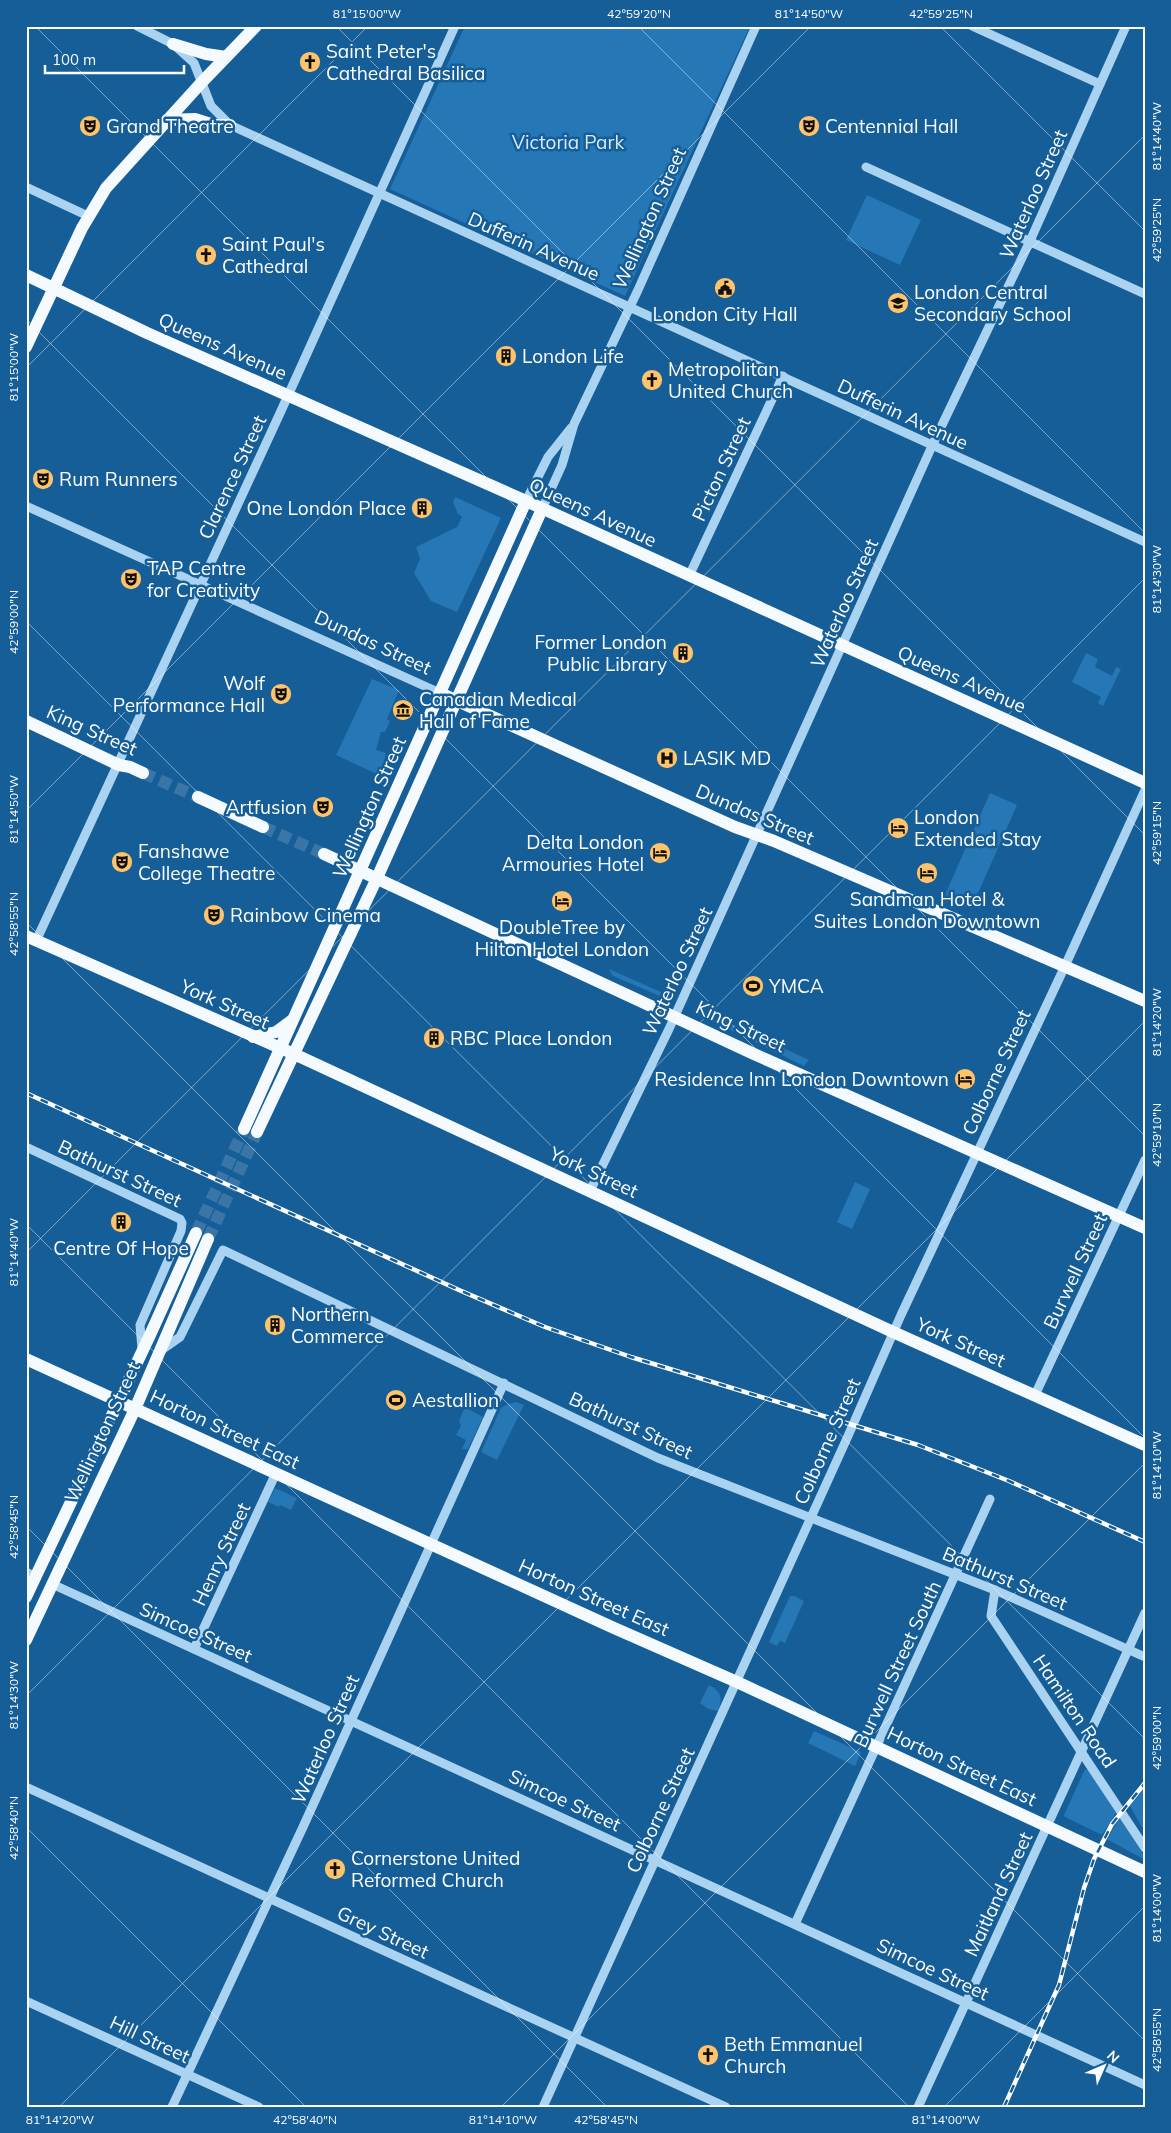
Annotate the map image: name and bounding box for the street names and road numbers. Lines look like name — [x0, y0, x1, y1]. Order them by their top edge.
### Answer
street label: Waterloo Street — [994, 125, 1072, 262]
street label: Wellington Street — [607, 143, 691, 293]
street label: Dufferin Avenue — [465, 206, 603, 286]
street label: Queens Avenue — [155, 307, 291, 385]
street label: Dufferin Avenue — [834, 373, 972, 455]
street label: Clarence Street — [193, 411, 271, 543]
street label: Picton Street — [686, 413, 756, 525]
street label: Queens Avenue — [525, 472, 661, 552]
street label: Waterloo Street — [805, 534, 883, 671]
street label: Dundas Street — [311, 604, 435, 680]
street label: Queens Avenue — [894, 640, 1030, 718]
street label: King Street — [43, 699, 141, 761]
street label: Wellington Street — [327, 732, 411, 882]
street label: Dundas Street — [692, 778, 818, 850]
street label: Waterloo Street — [637, 903, 717, 1039]
street label: York Street — [176, 973, 274, 1034]
street label: King Street — [692, 995, 790, 1057]
street label: Colborne Street — [956, 1005, 1036, 1139]
street label: Bathurst Street — [54, 1134, 186, 1212]
street label: York Street — [545, 1141, 642, 1203]
street label: Burwell Street — [1038, 1209, 1112, 1333]
street label: York Street — [912, 1311, 1010, 1372]
street label: Wellington Street — [59, 1357, 145, 1506]
street label: Colborne Street — [788, 1374, 866, 1508]
street label: Horton Street East — [146, 1384, 304, 1474]
street label: Bathurst Street — [565, 1386, 697, 1464]
street label: Henry Street — [187, 1498, 255, 1609]
street label: Bathurst Street — [939, 1541, 1071, 1615]
street label: Horton Street East — [515, 1553, 673, 1641]
street label: Burwell Street South — [848, 1577, 946, 1751]
street label: Simcoe Street — [136, 1596, 256, 1668]
street label: Hamilton Road — [1028, 1650, 1122, 1772]
street label: Waterloo Street — [286, 1670, 364, 1807]
street label: Horton Street East — [883, 1721, 1041, 1811]
street label: Colborne Street — [620, 1743, 700, 1877]
street label: Simcoe Street — [505, 1764, 625, 1837]
street label: Maitland Street — [959, 1828, 1038, 1960]
street label: Grey Street — [333, 1900, 433, 1964]
street label: Simcoe Street — [873, 1933, 993, 2006]
street label: Hill Street — [106, 2010, 194, 2068]

